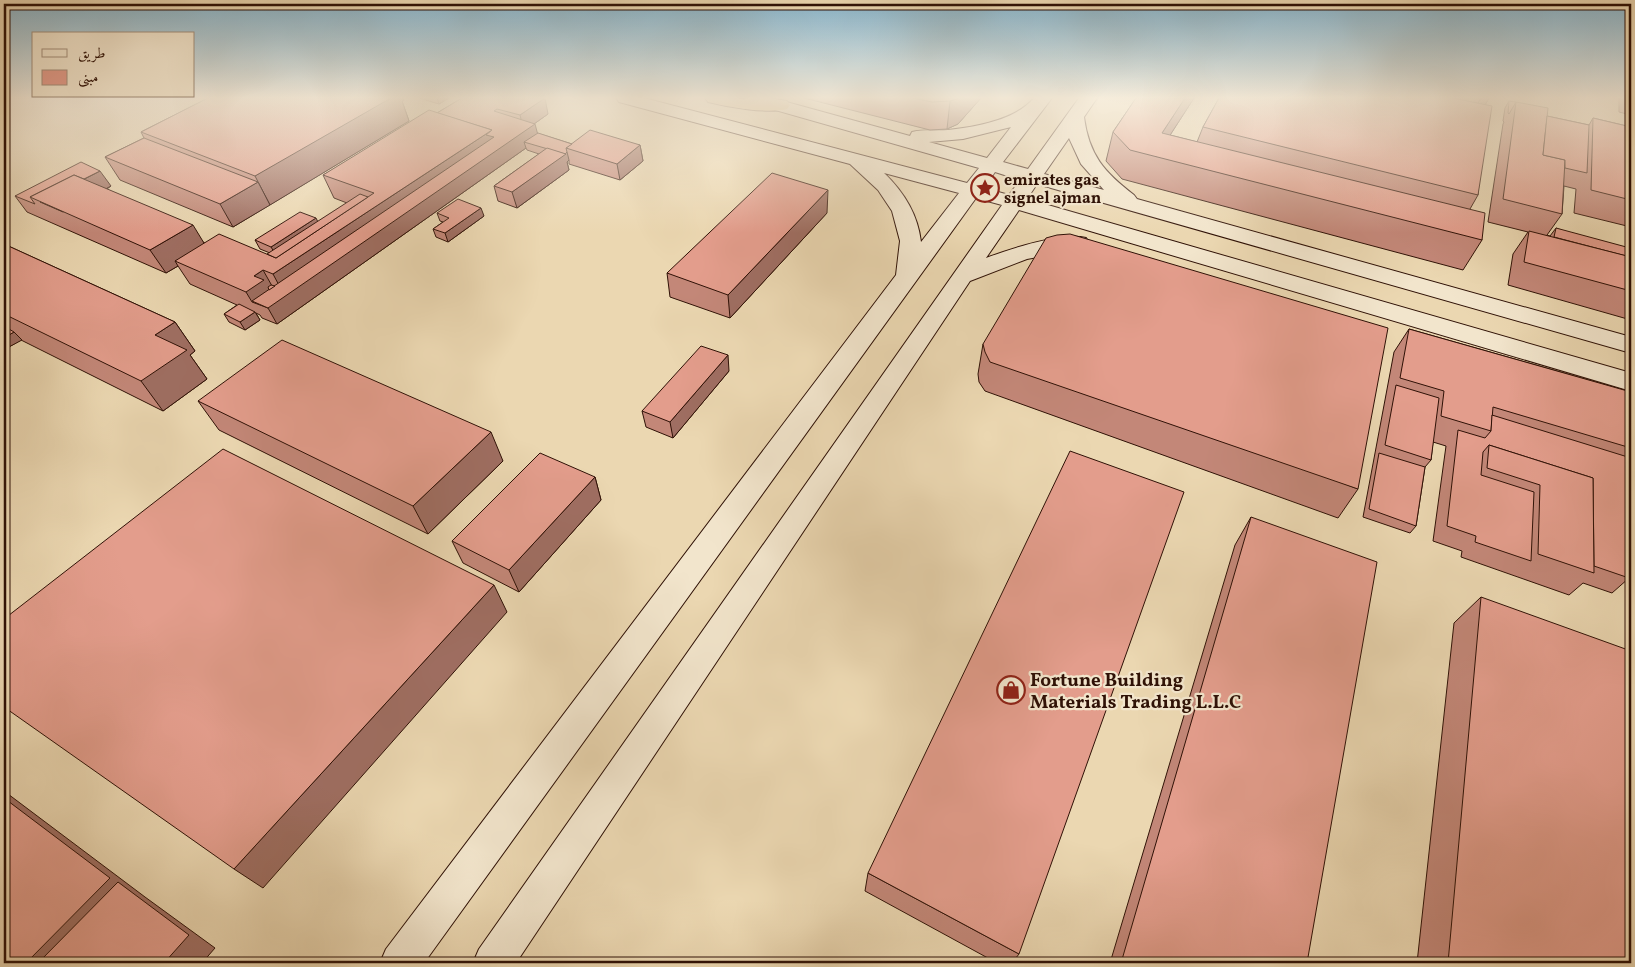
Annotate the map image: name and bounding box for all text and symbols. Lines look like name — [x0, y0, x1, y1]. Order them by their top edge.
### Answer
legend — [32, 32, 195, 98]
text: طريق — [78, 44, 105, 65]
text: مبنى — [78, 68, 98, 89]
place label: emirates gas signel ajman — [1004, 170, 1102, 210]
place icon: emirates gas signel ajman — [970, 173, 1000, 203]
place label: Fortune Building Materials Trading L.L.C — [1030, 668, 1241, 716]
shop icon: Fortune Building Materials Trading L.L.C — [996, 675, 1026, 705]

